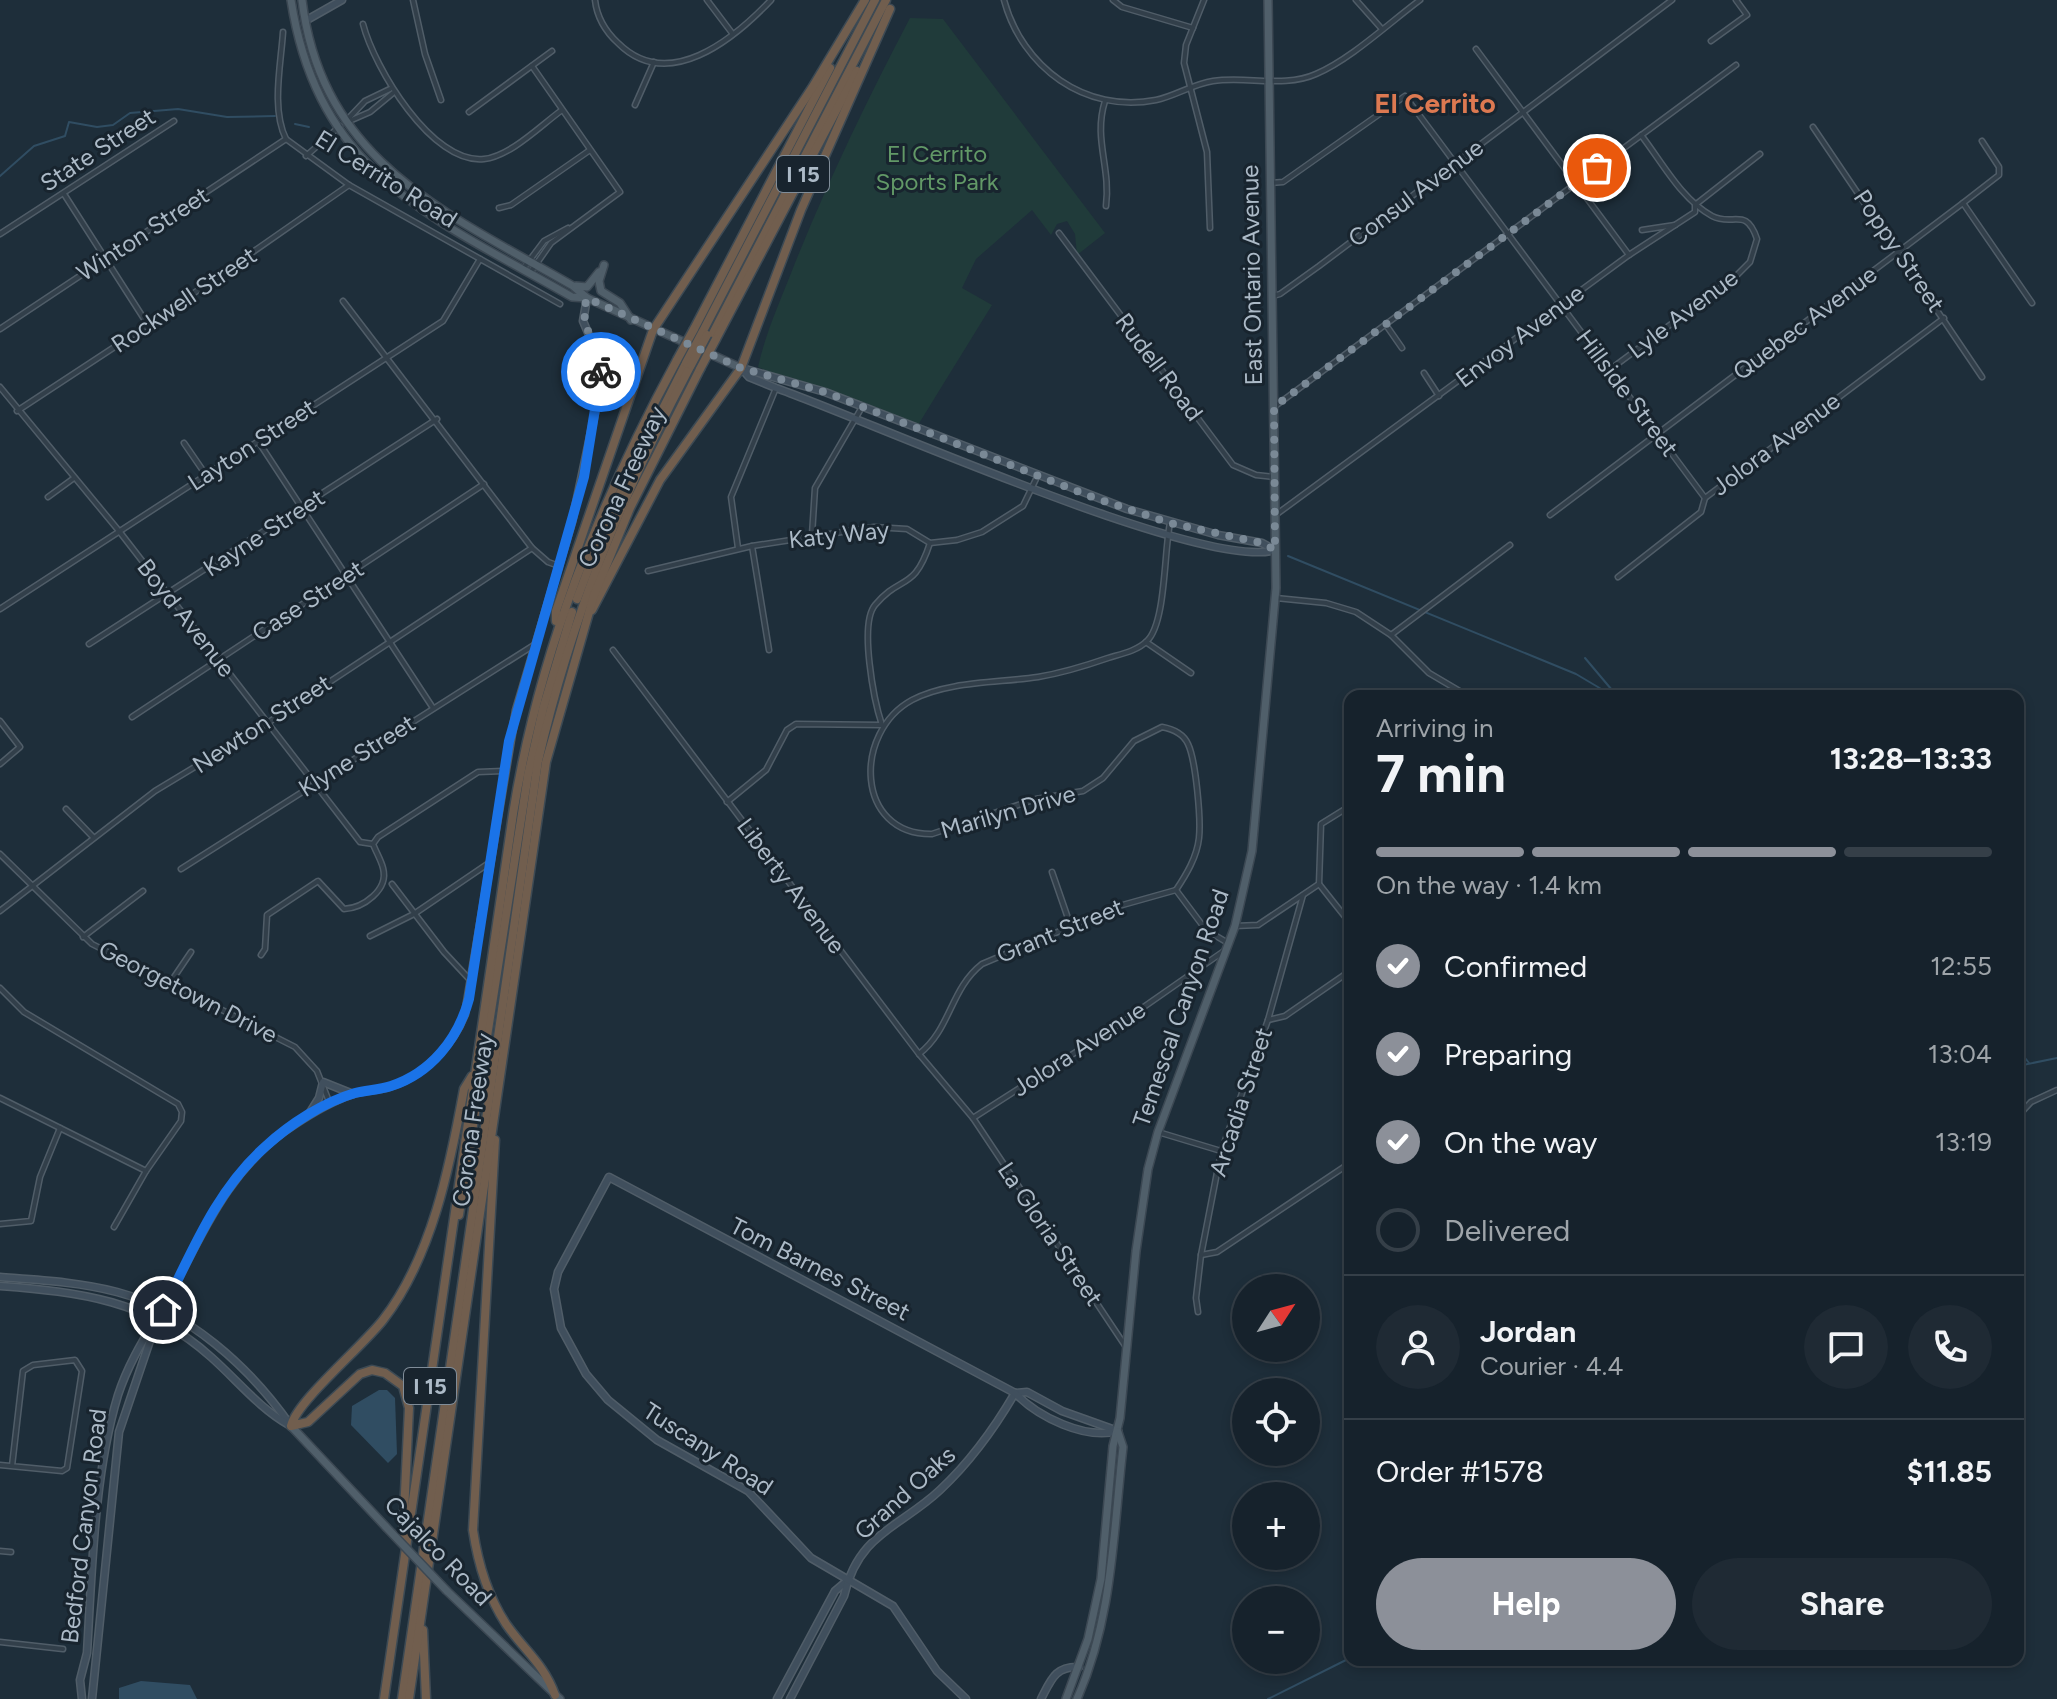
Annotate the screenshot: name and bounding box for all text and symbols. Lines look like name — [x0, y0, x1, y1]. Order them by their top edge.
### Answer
district label: El Cerrito — [1374, 86, 1496, 120]
street label: State Street — [35, 102, 161, 197]
street label: El Cerrito Road — [310, 123, 463, 234]
street label: Consul Avenue — [1342, 132, 1489, 253]
pin — [1563, 134, 1631, 202]
park label: El Cerrito Sports Park — [876, 139, 999, 196]
icon: bag — [1575, 146, 1619, 190]
road number: I 15 — [777, 156, 829, 192]
street label: East Ontario Avenue — [1235, 164, 1268, 386]
street label: Winton Street — [71, 180, 214, 287]
street label: Poppy Street — [1848, 184, 1951, 317]
street label: Rockwell Street — [106, 240, 262, 359]
street label: Quebec Avenue — [1727, 259, 1882, 386]
street label: Lyle Avenue — [1622, 263, 1744, 364]
street label: Envoy Avenue — [1450, 278, 1589, 393]
street label: Rudell Road — [1110, 307, 1209, 426]
street label: Hillside Street — [1570, 324, 1684, 462]
courier — [561, 332, 641, 412]
icon: bike — [579, 350, 623, 394]
street label: Jolora Avenue — [1706, 386, 1845, 501]
street label: Layton Street — [182, 392, 321, 497]
street label: Corona Freeway — [571, 401, 672, 572]
street label: Kayne Street — [198, 483, 330, 583]
street label: Katy Way — [787, 515, 891, 554]
street label: Boyd Avenue — [131, 553, 241, 682]
street label: Case Street — [247, 554, 369, 647]
street label: Newton Street — [187, 668, 337, 779]
street label: Klyne Street — [293, 708, 420, 803]
text: Arriving in — [1376, 712, 1494, 744]
text: 13:28–13:33 — [1830, 740, 1992, 777]
text: 7 min — [1376, 743, 1506, 805]
street label: Marilyn Drive — [937, 778, 1079, 845]
street label: Liberty Avenue — [731, 812, 852, 959]
text: On the way · 1.4 km — [1376, 869, 1602, 901]
street label: Temescal Canyon Road — [1126, 885, 1235, 1131]
street label: Grant Street — [992, 892, 1127, 969]
street label: Georgetown Drive — [94, 934, 282, 1049]
icon: check — [1376, 944, 1420, 988]
text: Confirmed — [1444, 948, 1587, 985]
text: 12:55 — [1930, 950, 1992, 982]
street label: Jolora Avenue — [1007, 995, 1151, 1102]
street label: Arcadia Street — [1203, 1024, 1278, 1180]
street label: Corona Freeway — [446, 1031, 499, 1209]
icon: check — [1376, 1032, 1420, 1076]
text: Preparing — [1444, 1036, 1572, 1073]
text: 13:04 — [1928, 1038, 1992, 1070]
icon: check — [1376, 1120, 1420, 1164]
text: On the way — [1444, 1124, 1597, 1161]
text: 13:19 — [1935, 1126, 1992, 1158]
street label: La Gloria Street — [992, 1156, 1109, 1311]
street label: Tom Barnes Street — [725, 1211, 915, 1326]
text: Delivered — [1444, 1212, 1570, 1249]
north arrow — [1232, 1274, 1320, 1362]
map controls — [1232, 1274, 1320, 1674]
pin — [129, 1276, 197, 1344]
icon: home — [141, 1288, 185, 1332]
button: person — [1376, 1305, 1460, 1389]
button: chat — [1804, 1305, 1888, 1389]
button: phone — [1908, 1305, 1992, 1389]
text: Jordan — [1480, 1313, 1576, 1350]
text: Courier · 4.4 — [1480, 1350, 1623, 1382]
road number: I 15 — [404, 1368, 456, 1404]
button: locate — [1232, 1378, 1320, 1466]
street label: Tuscany Road — [638, 1396, 779, 1501]
street label: Bedford Canyon Road — [55, 1407, 112, 1645]
street label: Grand Oaks — [848, 1440, 961, 1545]
text: Order #1578 — [1376, 1453, 1544, 1490]
text: $11.85 — [1907, 1453, 1992, 1490]
button: + — [1232, 1482, 1320, 1570]
street label: Cajalco Road — [379, 1490, 498, 1612]
button: Help — [1376, 1558, 1676, 1650]
button: Share — [1692, 1558, 1992, 1650]
button: − — [1232, 1586, 1320, 1674]

